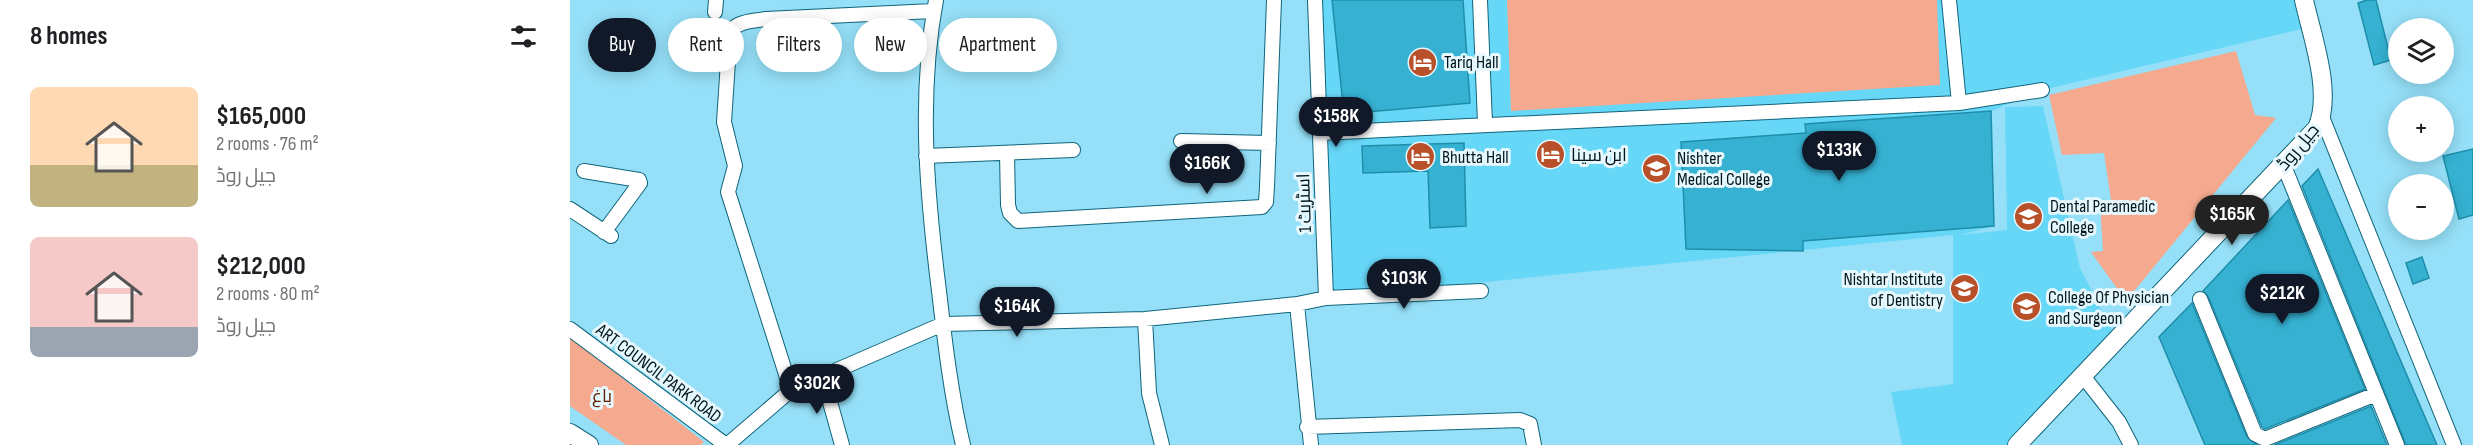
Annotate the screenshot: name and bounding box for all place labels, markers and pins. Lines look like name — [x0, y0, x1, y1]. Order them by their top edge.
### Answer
hotel icon: Tariq Hall — [1407, 46, 1439, 78]
place label: Tariq Hall — [1444, 52, 1499, 73]
pin: $158K — [1294, 97, 1378, 148]
pin: $133K — [1797, 131, 1881, 182]
hotel icon: ابن سینا — [1534, 139, 1566, 171]
hotel icon: Bhutta Hall — [1405, 141, 1437, 173]
pin: $166K — [1165, 144, 1249, 195]
place label: ابن سینا — [1571, 145, 1627, 166]
place label: Bhutta Hall — [1442, 147, 1509, 168]
place label: Nishter Medical College — [1677, 148, 1770, 190]
school or university icon: Nishter Medical College — [1640, 152, 1672, 184]
pin: $165K — [2190, 195, 2274, 246]
place label: Dental Paramedic College — [2050, 196, 2155, 238]
school or university icon: Dental Paramedic College — [2013, 200, 2045, 232]
pin: $103K — [1362, 259, 1446, 310]
place label: Nishtar Institute of Dentistry — [1844, 269, 1943, 311]
school or university icon: Nishtar Institute of Dentistry — [1948, 273, 1980, 305]
pin: $212K — [2240, 274, 2324, 325]
pin: $164K — [975, 287, 1059, 338]
place label: College Of Physician and Surgeon — [2048, 287, 2169, 329]
school or university icon: College Of Physician and Surgeon — [2011, 291, 2043, 323]
pin: $302K — [775, 364, 859, 415]

